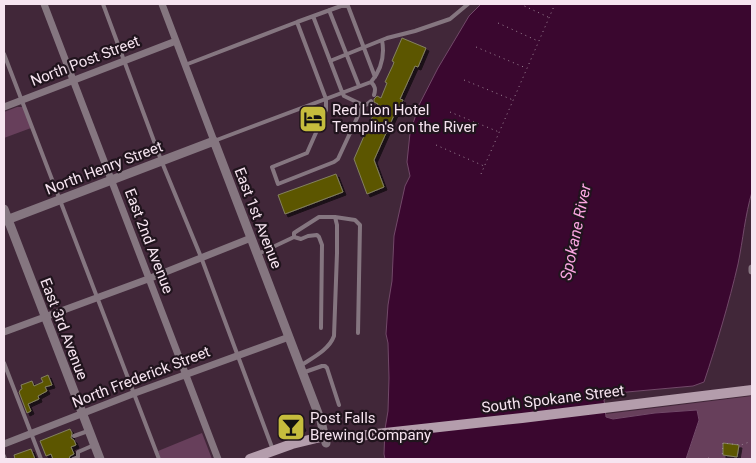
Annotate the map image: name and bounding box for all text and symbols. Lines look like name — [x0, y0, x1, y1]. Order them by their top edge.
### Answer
street label: North Post Street — [28, 32, 142, 90]
place label: Red Lion Hotel Templin's on the River — [332, 101, 477, 136]
hotel icon: Red Lion Hotel Templin's on the River — [298, 104, 328, 134]
street label: North Henry Street — [43, 137, 165, 199]
street label: East 1st Avenue — [230, 165, 286, 271]
water label: Spokane River — [556, 181, 595, 282]
street label: East 2nd Avenue — [121, 186, 177, 296]
street label: East 3rd Avenue — [36, 276, 92, 383]
street label: North Frederick Street — [69, 342, 213, 412]
street label: South Spokane Street — [481, 381, 626, 417]
place label: Post Falls Brewing Company — [310, 409, 431, 444]
bar icon: Post Falls Brewing Company — [276, 412, 306, 442]

